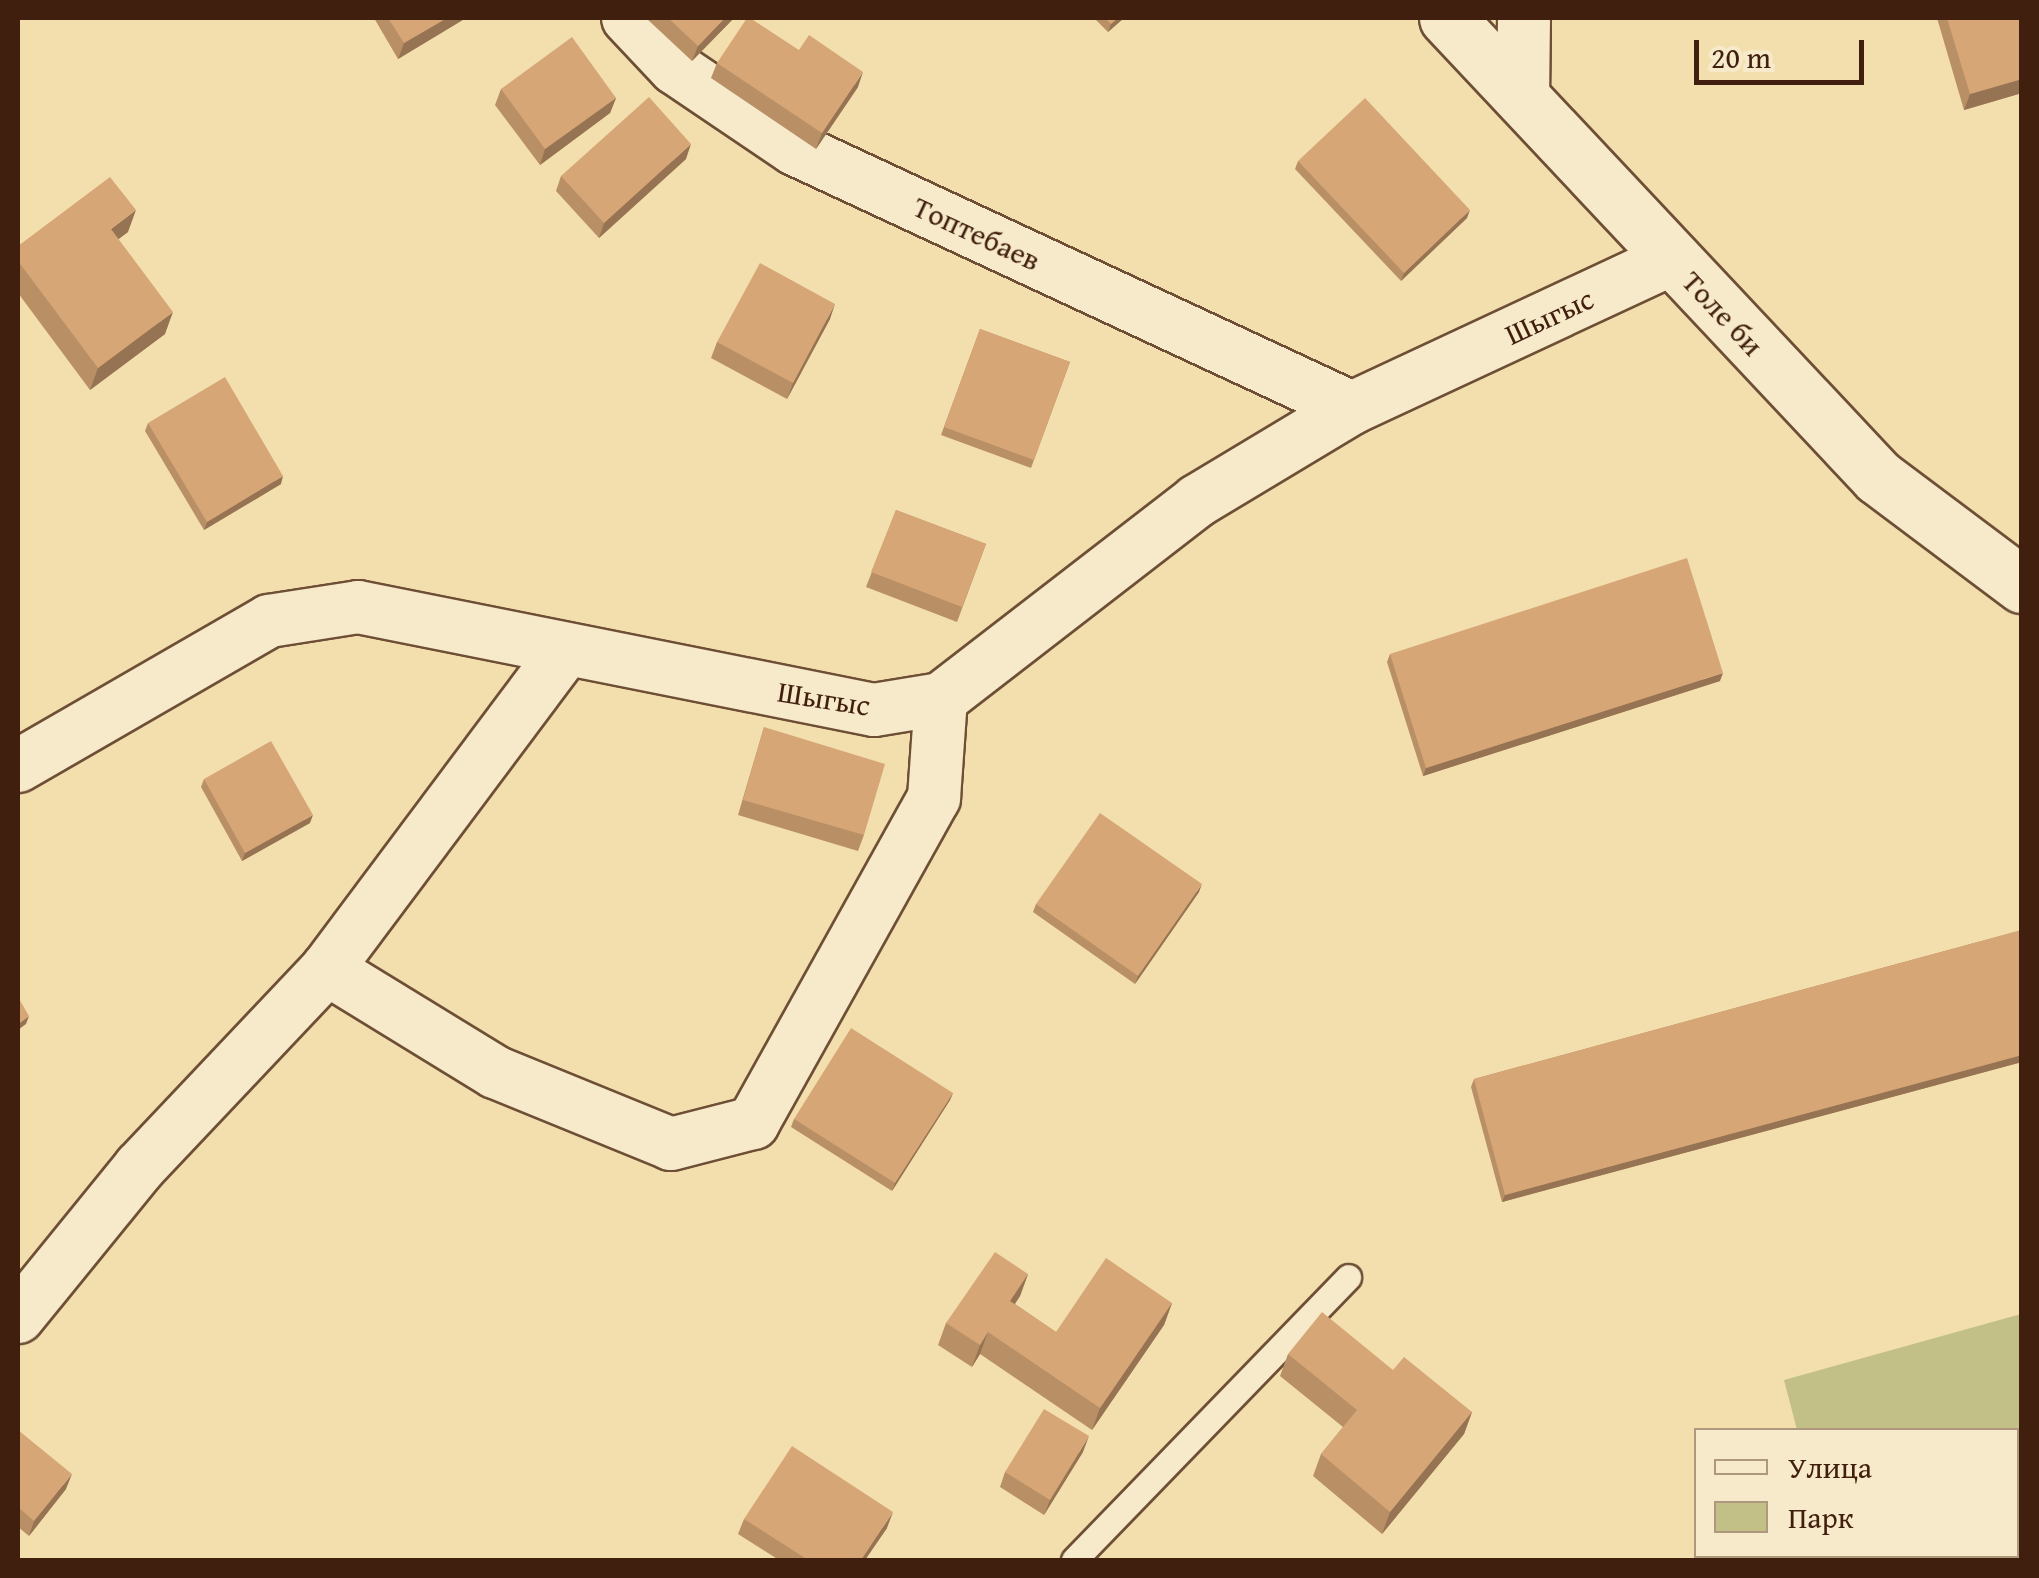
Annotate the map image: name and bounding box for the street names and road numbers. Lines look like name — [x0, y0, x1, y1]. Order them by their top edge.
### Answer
street label: Топтебаев — [908, 188, 1046, 278]
street label: Толе би — [1675, 263, 1771, 363]
street label: Шыгыс — [1499, 280, 1599, 352]
street label: Шыгыс — [775, 673, 873, 723]

